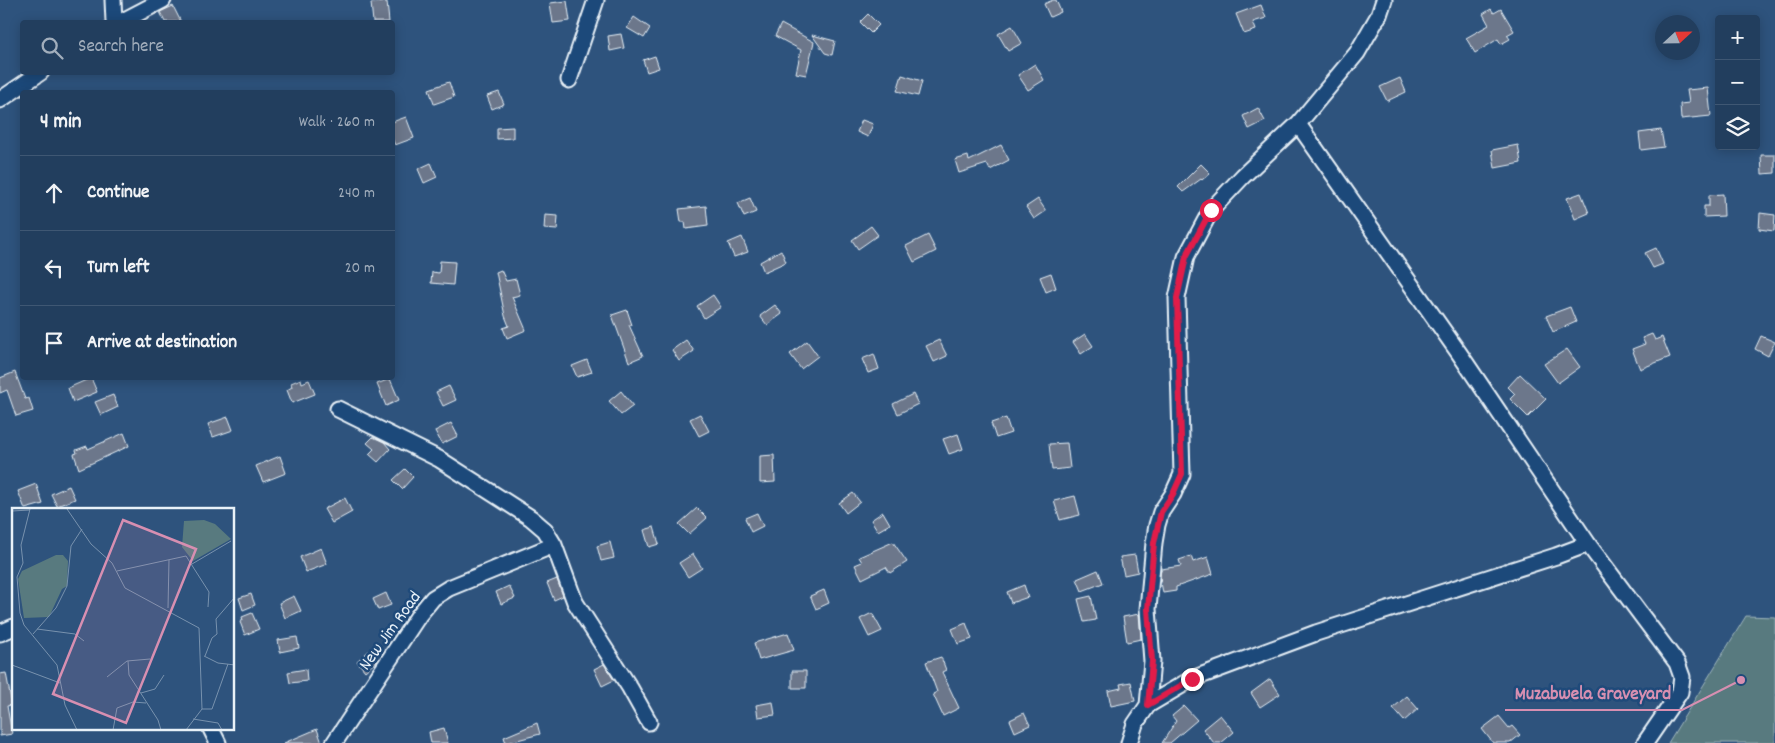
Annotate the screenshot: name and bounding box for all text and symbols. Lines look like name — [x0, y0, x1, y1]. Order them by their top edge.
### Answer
north arrow — [1655, 15, 1700, 60]
map controls — [1715, 15, 1760, 150]
button: + — [1715, 15, 1760, 60]
search box — [20, 20, 395, 75]
icon: search — [38, 34, 66, 62]
text: Search here — [78, 34, 164, 61]
button: − — [1715, 60, 1760, 105]
button: layers — [1715, 105, 1760, 150]
text: 4 min — [40, 108, 82, 138]
text: Walk · 260 m — [299, 111, 375, 134]
icon: ahead — [40, 179, 68, 207]
text: Continue — [87, 180, 149, 207]
text: 240 m — [338, 182, 375, 205]
route start — [1200, 199, 1223, 222]
icon: left — [40, 254, 68, 282]
text: Turn left — [87, 255, 150, 282]
text: 20 m — [345, 257, 375, 280]
icon: arrive — [40, 329, 68, 357]
text: Arrive at destination — [87, 330, 237, 357]
inset map — [12, 508, 235, 730]
street label: New Jim Road — [354, 587, 428, 676]
route end — [1181, 668, 1204, 691]
callout: Muzabwela Graveyard — [1505, 676, 1682, 710]
text: Muzabwela Graveyard — [1515, 682, 1671, 709]

